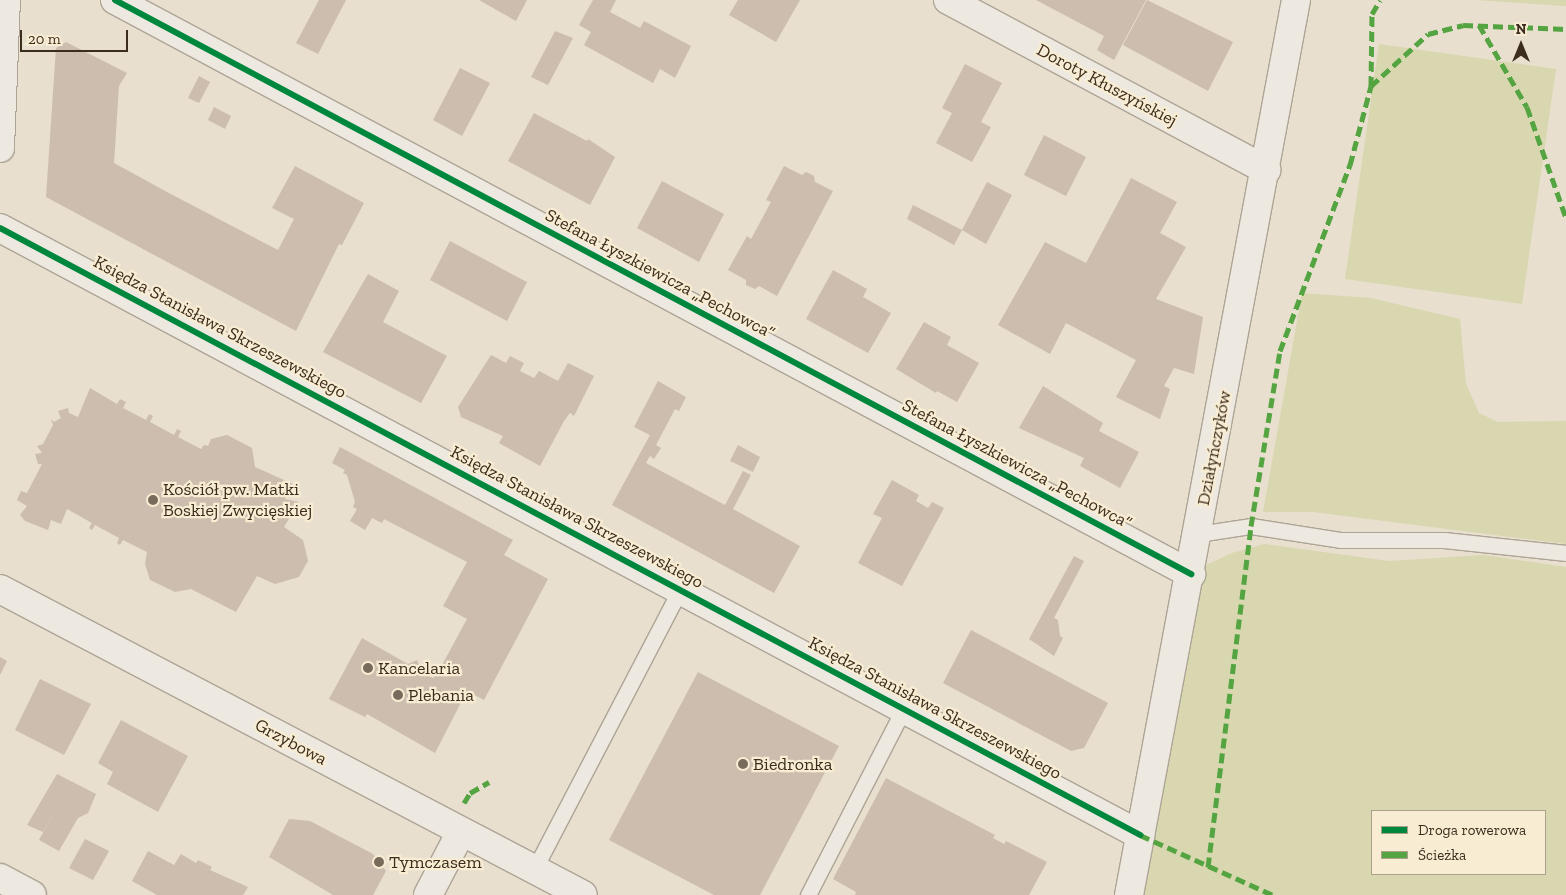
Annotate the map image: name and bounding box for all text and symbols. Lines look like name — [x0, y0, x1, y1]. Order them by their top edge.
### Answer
scale bar — [22, 20, 130, 52]
north arrow — [1496, 20, 1546, 70]
text: N — [1516, 21, 1526, 38]
text: 20 m — [28, 30, 61, 48]
street label: Doroty Kłuszyńskiej — [1033, 39, 1181, 131]
street label: Stefana Łyszkiewicza „Pechowca” — [542, 204, 778, 344]
street label: Księdza Stanisława Skrzeszewskiego — [90, 251, 350, 403]
street label: Działyńczyków — [1192, 389, 1236, 507]
street label: Stefana Łyszkiewicza „Pechowca” — [899, 394, 1135, 534]
street label: Księdza Stanisława Skrzeszewskiego — [447, 441, 707, 593]
place label: Kościół pw. Matki Boskiej Zwycięskiej — [163, 479, 312, 522]
marker: Kościół pw. Matki Boskiej Zwycięskiej — [147, 494, 159, 506]
street label: Księdza Stanisława Skrzeszewskiego — [805, 632, 1065, 784]
place label: Kancelaria — [378, 657, 460, 679]
marker: Kancelaria — [362, 662, 374, 674]
place label: Plebania — [408, 684, 474, 706]
marker: Plebania — [392, 689, 404, 701]
street label: Grzybowa — [251, 714, 331, 770]
place label: Biedronka — [753, 753, 832, 775]
marker: Biedronka — [737, 758, 749, 770]
legend — [1371, 810, 1546, 875]
text: Droga rowerowa — [1418, 821, 1526, 839]
text: Ścieżka — [1418, 846, 1466, 864]
place label: Tymczasem — [389, 851, 482, 873]
marker: Tymczasem — [373, 856, 385, 868]

